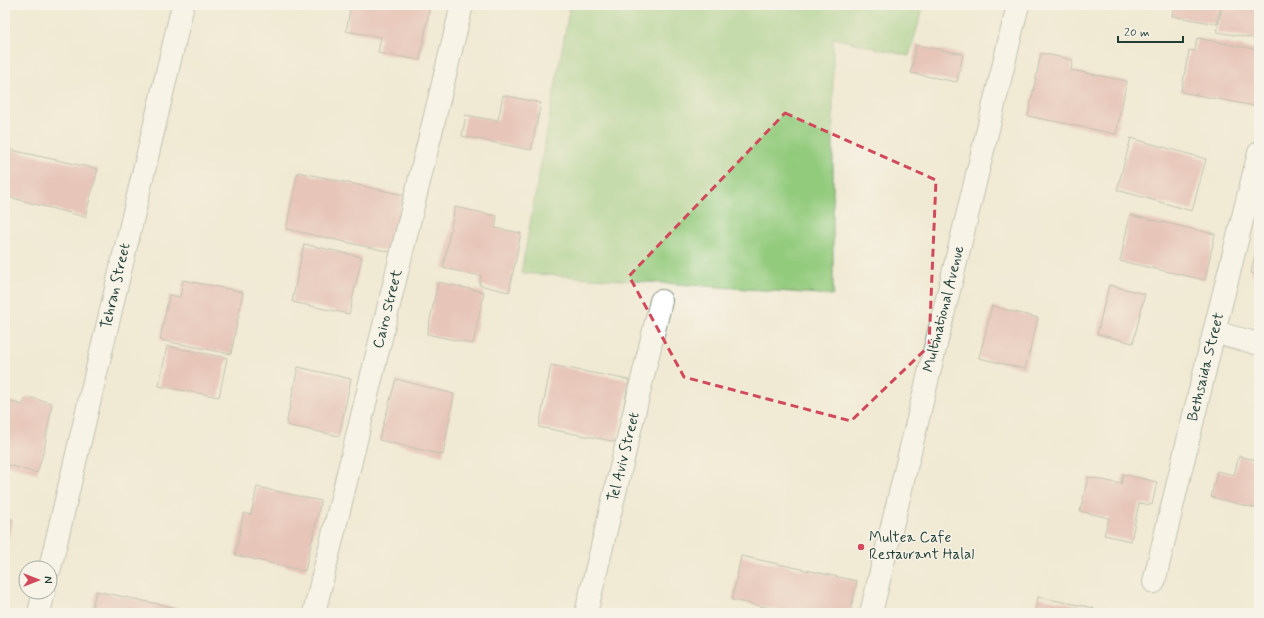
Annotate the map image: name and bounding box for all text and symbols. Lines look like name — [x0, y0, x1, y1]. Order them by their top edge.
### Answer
scale bar — [1118, 18, 1183, 44]
text: 20 m — [1124, 25, 1150, 41]
street label: Tehran Street — [96, 241, 136, 331]
street label: Multinational Avenue — [919, 244, 969, 374]
street label: Cairo Street — [369, 267, 408, 351]
street label: Bethsaida Street — [1183, 310, 1229, 424]
street label: Tel Aviv Street — [603, 410, 645, 504]
place label: Multea Cafe Restaurant Halal — [869, 528, 974, 565]
marker: Multea Cafe Restaurant Halal — [856, 542, 866, 552]
north arrow — [18, 560, 58, 600]
text: N — [40, 576, 54, 584]

